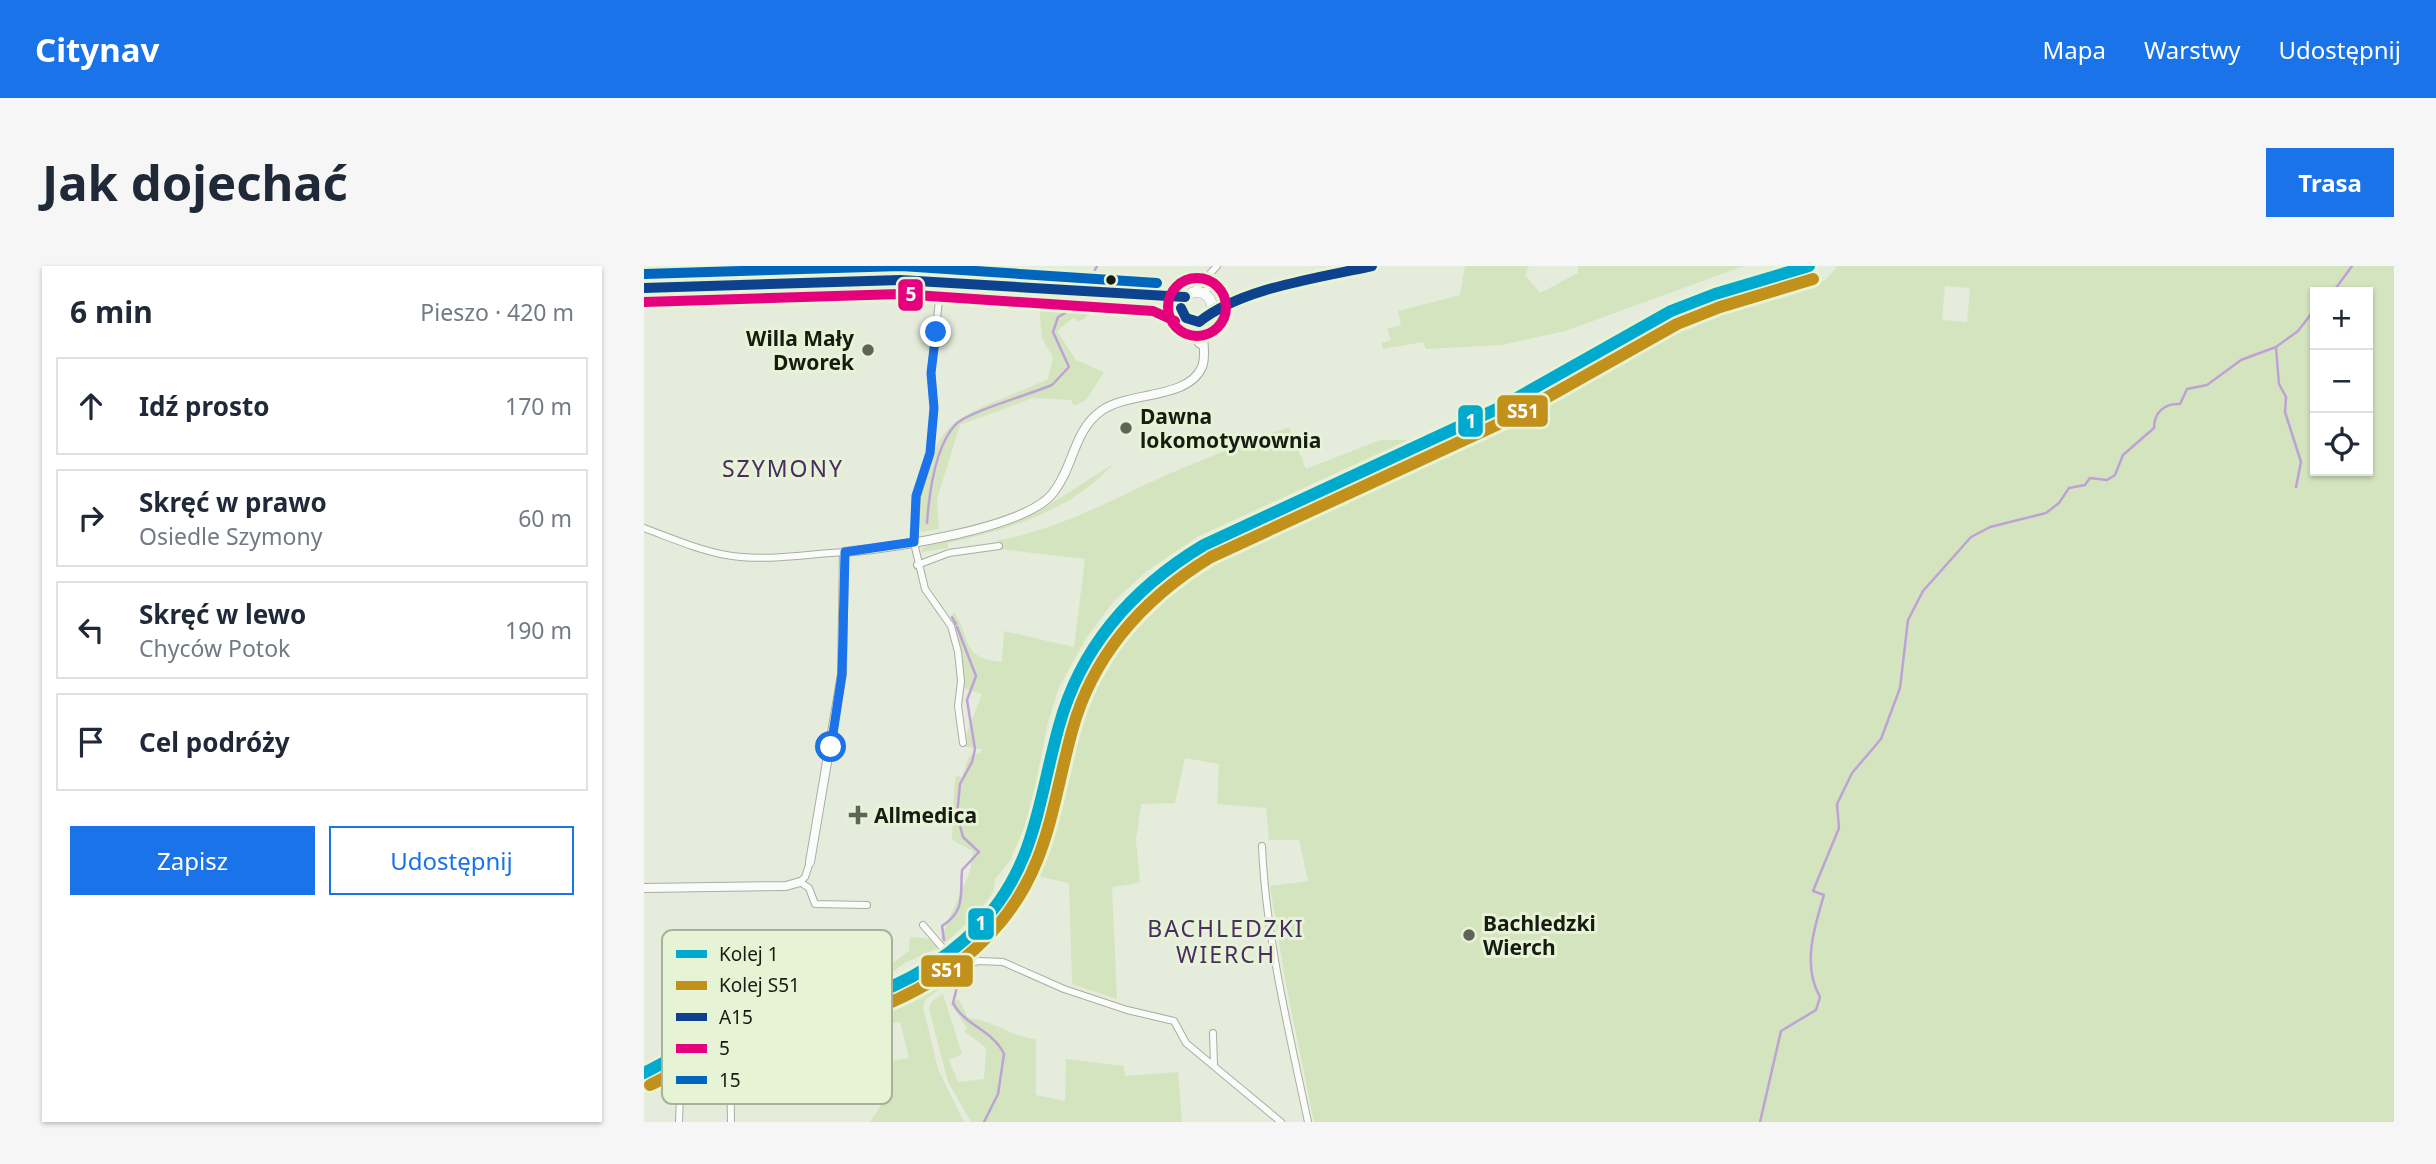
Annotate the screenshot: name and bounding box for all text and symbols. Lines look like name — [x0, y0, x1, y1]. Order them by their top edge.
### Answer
text: Citynav — [35, 27, 159, 72]
text: Mapa — [2043, 33, 2106, 66]
text: Warstwy — [2144, 33, 2241, 66]
text: Udostępnij — [2279, 33, 2401, 66]
button: Trasa — [2266, 148, 2394, 217]
text: Jak dojechać — [42, 149, 348, 215]
unlabelled marker — [1104, 273, 1118, 287]
line badge: 5 — [897, 278, 924, 312]
text: 5 — [906, 281, 916, 307]
map controls — [2310, 287, 2373, 476]
button: + — [2310, 287, 2373, 350]
text: 6 min — [70, 291, 153, 332]
text: Pieszo · 420 m — [420, 296, 574, 328]
route end — [920, 316, 951, 347]
place label: Willa Mały Dworek — [746, 324, 855, 376]
marker: Willa Mały Dworek — [860, 342, 876, 358]
button: − — [2310, 350, 2373, 413]
icon: ahead — [72, 387, 110, 425]
text: Idź prosto — [139, 388, 270, 424]
text: 170 m — [505, 390, 572, 422]
line badge: S51 — [1496, 394, 1549, 428]
text: S51 — [1507, 398, 1539, 424]
place label: Dawna lokomotywownia — [1140, 402, 1321, 454]
line badge: 1 — [1457, 404, 1484, 438]
text: 1 — [1466, 408, 1476, 434]
button: locate — [2310, 413, 2373, 476]
marker: Dawna lokomotywownia — [1118, 420, 1134, 436]
district label: SZYMONY — [722, 452, 844, 484]
text: Skręć w prawo — [139, 484, 327, 520]
icon: right — [72, 499, 110, 537]
text: 60 m — [518, 502, 572, 534]
text: Osiedle Szymony — [139, 520, 322, 552]
text: Skręć w lewo — [139, 596, 306, 632]
icon: left — [72, 611, 110, 649]
text: 190 m — [505, 614, 572, 646]
text: Chyców Potok — [139, 632, 290, 664]
icon: arrive — [72, 723, 110, 761]
text: Cel podróży — [139, 724, 290, 760]
route start — [815, 731, 846, 762]
place label: Allmedica — [874, 801, 977, 829]
marker: Allmedica — [848, 805, 868, 825]
button: Zapisz — [70, 826, 315, 895]
button: Udostępnij — [329, 826, 574, 895]
line badge: 1 — [967, 907, 995, 941]
place label: Bachledzki Wierch — [1483, 909, 1596, 961]
text: 1 — [976, 910, 986, 936]
district label: BACHLEDZKI WIERCH — [1147, 912, 1305, 970]
marker: Bachledzki Wierch — [1461, 927, 1477, 943]
legend — [662, 930, 892, 1104]
text: Kolej 1 — [719, 941, 779, 967]
line badge: S51 — [920, 954, 974, 988]
text: S51 — [931, 957, 963, 983]
text: Kolej S51 — [719, 972, 800, 998]
text: A15 — [719, 1004, 753, 1030]
text: 5 — [719, 1035, 730, 1061]
text: 15 — [719, 1067, 741, 1093]

